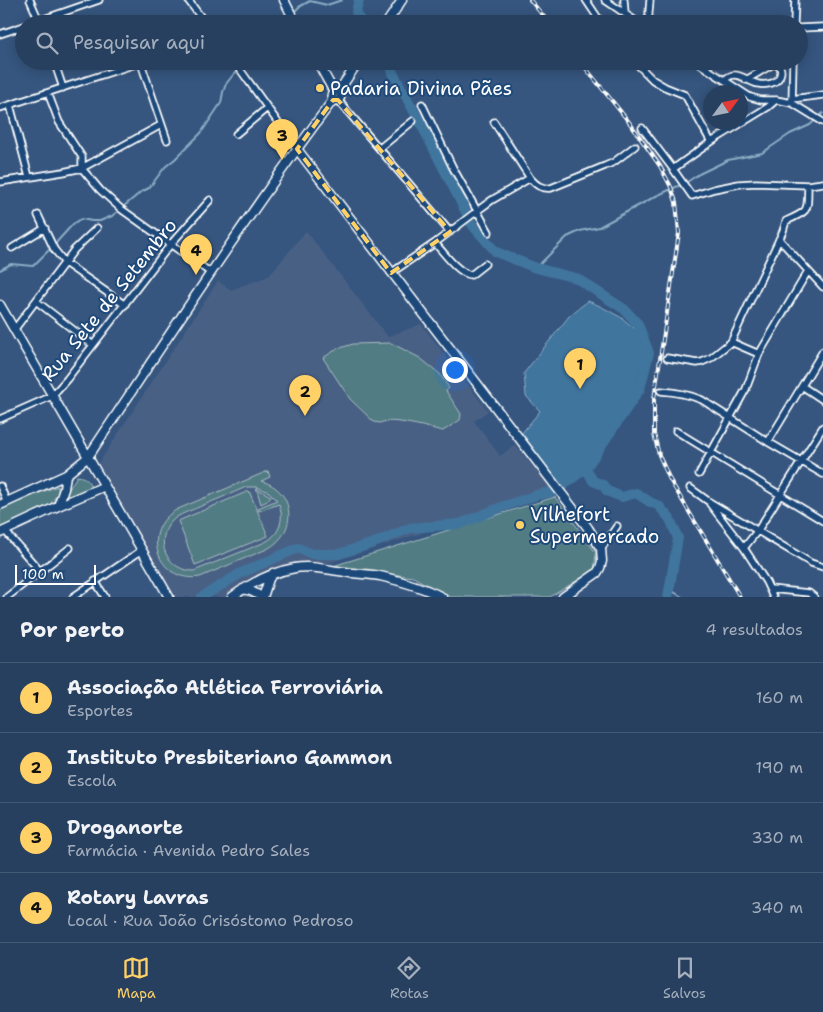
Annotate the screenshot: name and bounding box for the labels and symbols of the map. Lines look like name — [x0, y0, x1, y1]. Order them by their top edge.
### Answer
place label: Padaria Divina Pães — [330, 76, 512, 101]
marker: Padaria Divina Pães — [314, 82, 326, 94]
north arrow — [703, 85, 748, 130]
pin: 3 — [266, 119, 298, 160]
street label: Rua Sete de Setembro — [36, 213, 182, 387]
pin: 4 — [180, 234, 212, 275]
pin: 1 — [564, 348, 596, 389]
your location — [442, 357, 468, 383]
pin: 2 — [289, 375, 321, 416]
place label: Vilhefort Supermercado — [530, 502, 659, 549]
marker: Vilhefort Supermercado — [514, 519, 526, 531]
scale bar — [15, 562, 96, 585]

